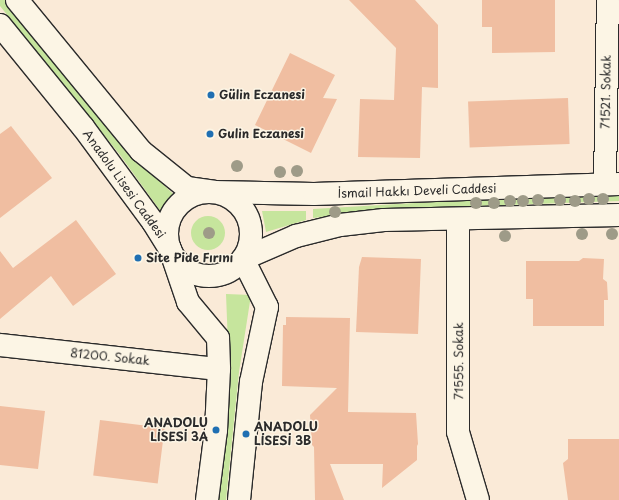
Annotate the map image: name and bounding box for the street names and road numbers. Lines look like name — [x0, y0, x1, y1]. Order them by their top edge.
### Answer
street label: 71521. Sokak — [598, 54, 614, 130]
street label: Anadolu Lisesi Caddesi — [80, 127, 168, 241]
street label: İsmail Hakkı Develi Caddesi — [337, 181, 497, 201]
street label: 71555. Sokak — [452, 322, 466, 400]
street label: 81200. Sokak — [69, 346, 151, 368]

